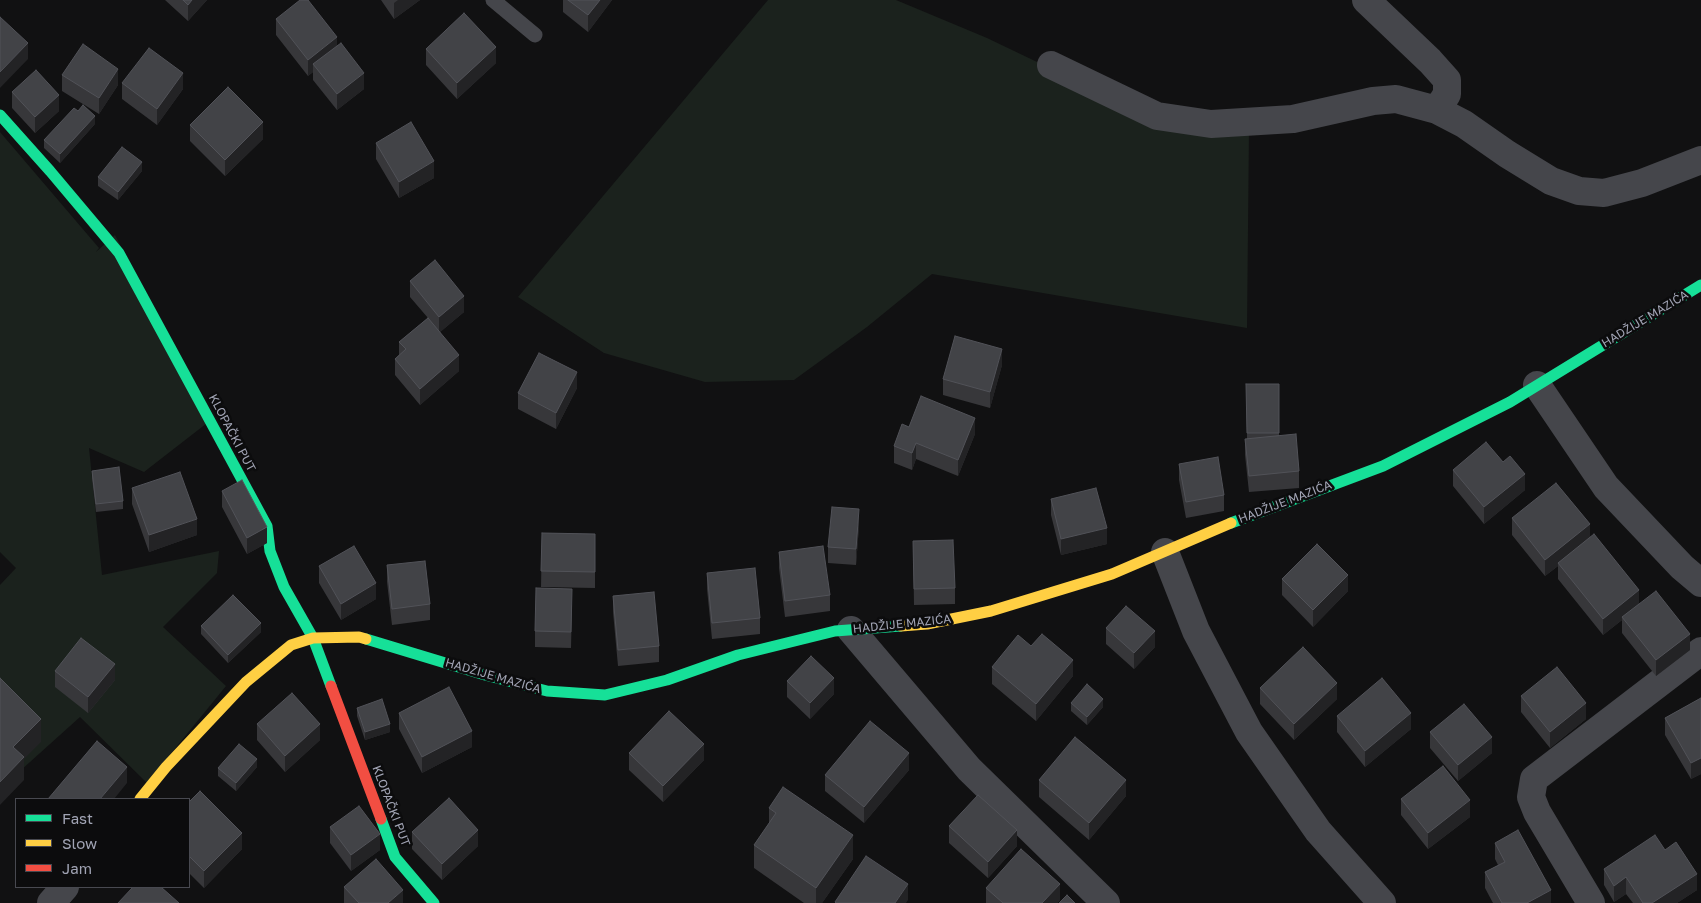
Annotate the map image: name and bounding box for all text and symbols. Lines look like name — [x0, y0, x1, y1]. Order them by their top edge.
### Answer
street label: HADŽIJE MAZIĆA — [1599, 287, 1691, 351]
street label: KLOPAČKI PUT — [206, 392, 258, 474]
street label: HADŽIJE MAZIĆA — [1236, 478, 1334, 526]
street label: HADŽIJE MAZIĆA — [852, 612, 952, 636]
street label: HADŽIJE MAZIĆA — [444, 655, 542, 697]
street label: KLOPAČKI PUT — [369, 764, 413, 848]
legend — [15, 798, 190, 888]
text: Fast — [62, 809, 93, 827]
text: Slow — [62, 834, 97, 852]
text: Jam — [62, 859, 92, 877]

